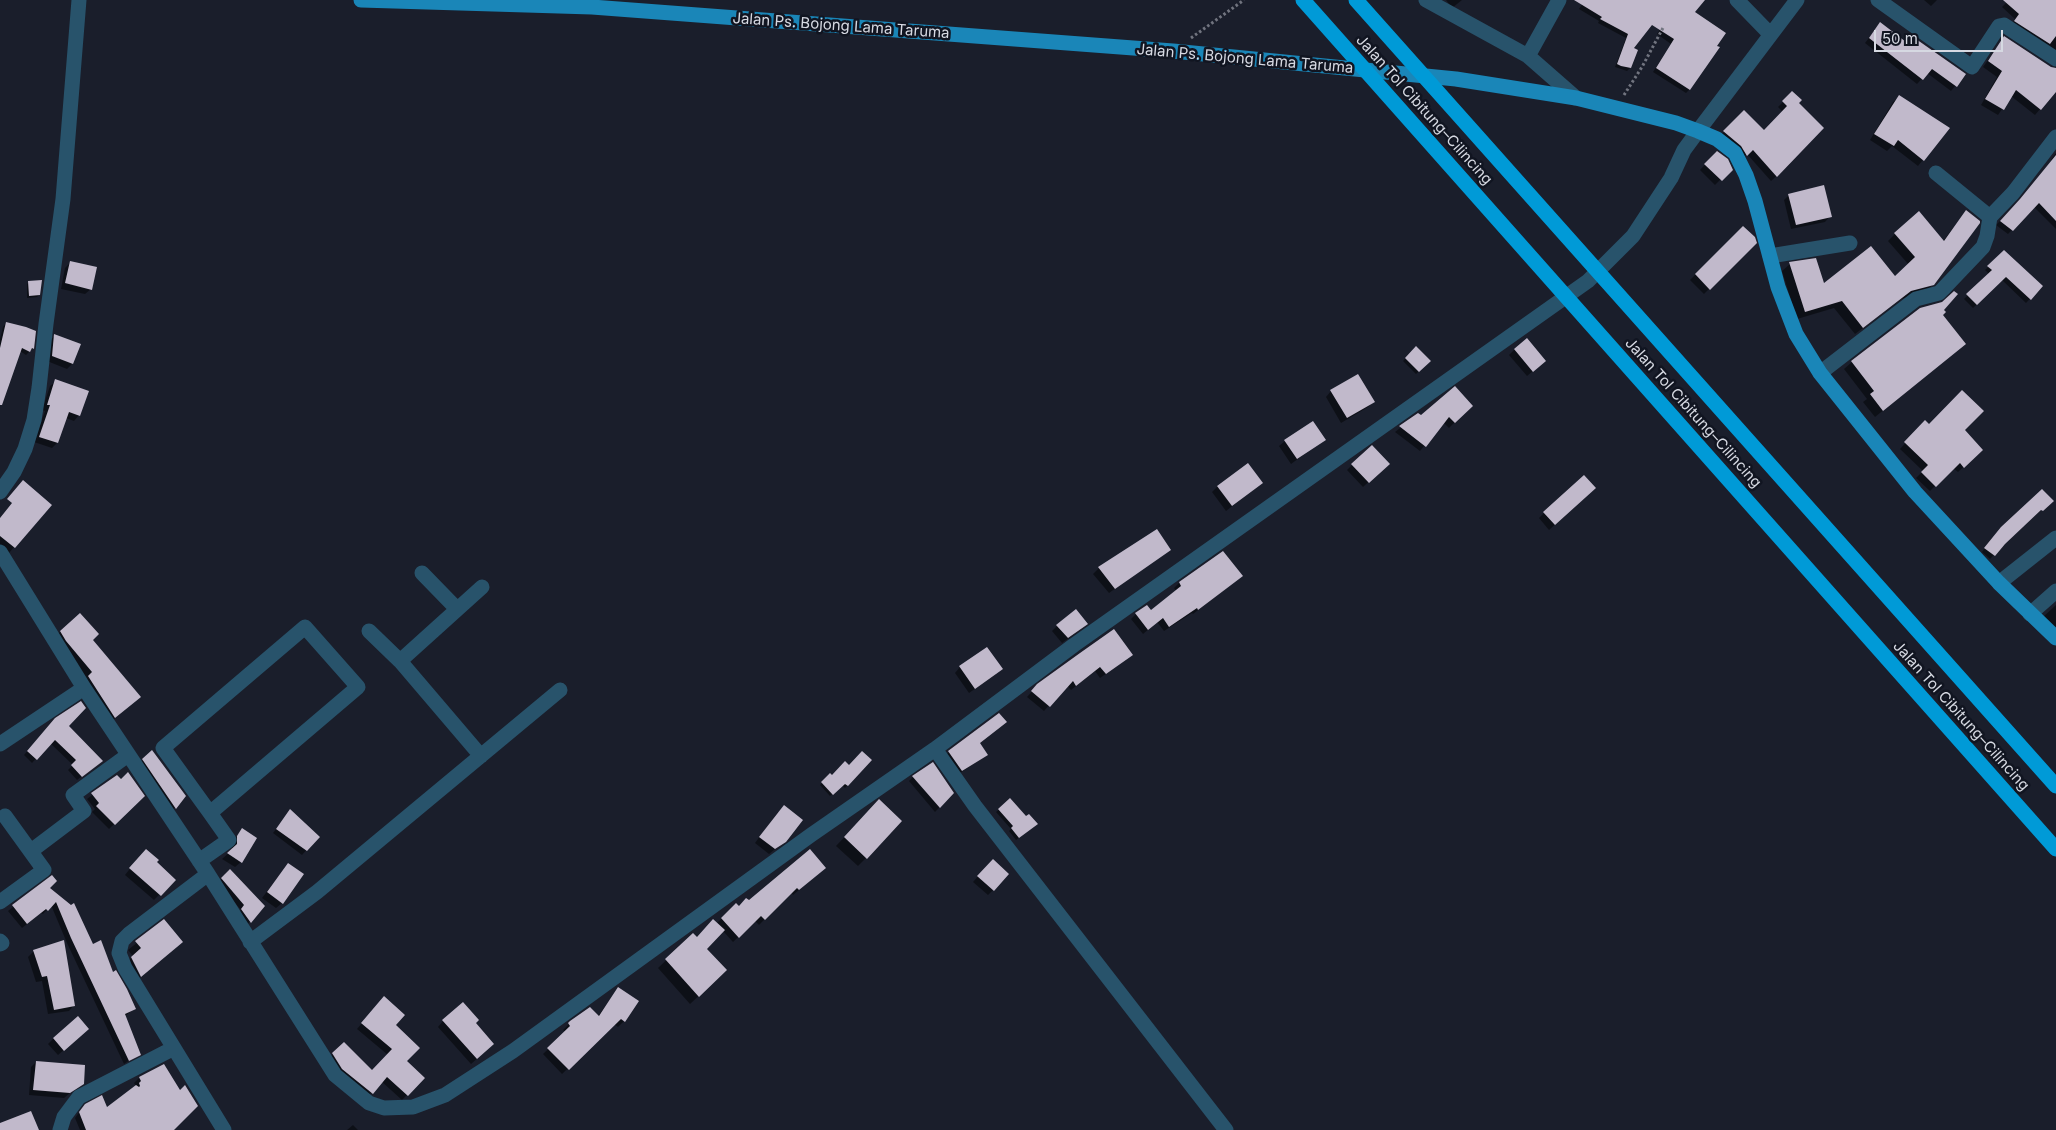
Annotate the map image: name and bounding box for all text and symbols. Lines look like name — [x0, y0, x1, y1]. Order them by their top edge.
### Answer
street label: Jalan Ps. Bojong Lama Taruma — [732, 9, 950, 43]
scale bar — [1876, 20, 2005, 52]
text: 50 m — [1882, 29, 1918, 48]
street label: Jalan Tol Cibitung–Cilincing — [1352, 31, 1496, 189]
street label: Jalan Ps. Bojong Lama Taruma — [1136, 41, 1354, 77]
street label: Jalan Tol Cibitung–Cilincing — [1621, 334, 1765, 492]
street label: Jalan Tol Cibitung–Cilincing — [1889, 637, 2033, 795]

